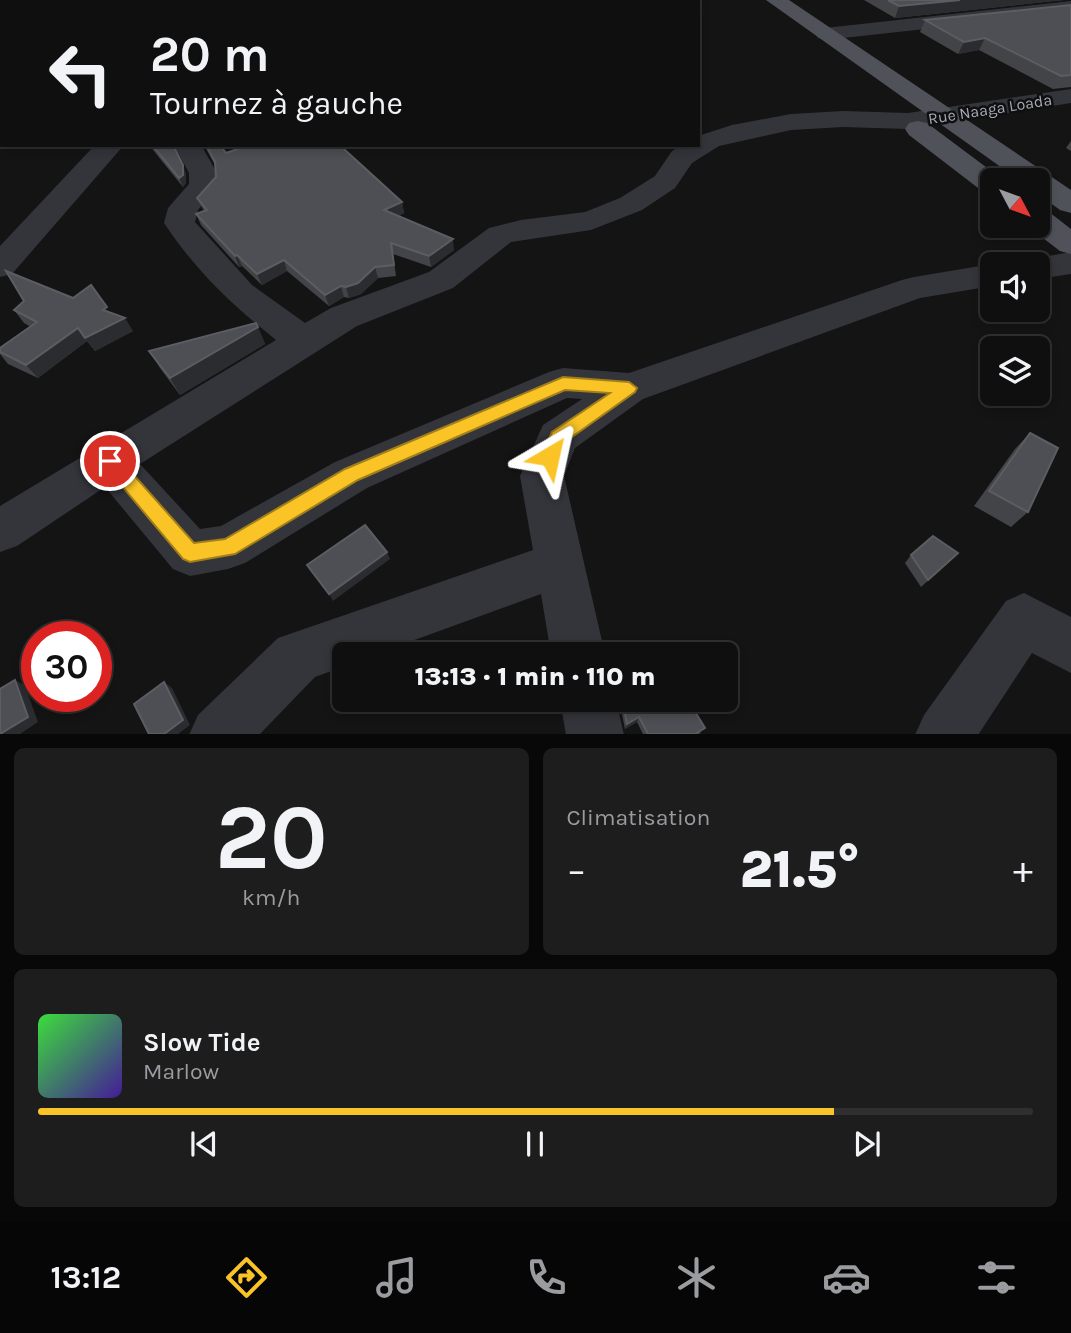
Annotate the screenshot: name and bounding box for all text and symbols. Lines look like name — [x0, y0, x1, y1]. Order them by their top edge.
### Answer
text: 20 m — [150, 26, 270, 83]
icon: left — [35, 28, 126, 119]
text: Tournez à gauche — [150, 85, 403, 122]
street label: Rue Naaga Loada — [927, 90, 1053, 128]
north arrow — [980, 168, 1050, 238]
map controls — [980, 168, 1050, 406]
button: sound — [980, 252, 1050, 322]
button: layers — [980, 336, 1050, 406]
position arrow — [513, 419, 587, 493]
pin — [80, 431, 140, 491]
icon: arrive — [91, 442, 129, 480]
speed limit sign: 30 — [21, 621, 112, 712]
text: 13:13 · 1 min · 110 m — [415, 661, 655, 692]
text: 20 — [215, 785, 328, 891]
text: Climatisation — [567, 804, 710, 831]
text: 21.5° — [740, 839, 860, 900]
text: − — [567, 848, 586, 893]
text: + — [1013, 848, 1033, 893]
text: km/h — [242, 884, 300, 911]
text: Slow Tide — [143, 1027, 261, 1058]
text: Marlow — [143, 1058, 219, 1085]
icon: previous — [185, 1125, 223, 1163]
icon: pause — [516, 1125, 554, 1163]
icon: next — [848, 1125, 886, 1163]
icon: directions — [222, 1253, 271, 1302]
icon: music — [372, 1253, 421, 1302]
icon: phone — [522, 1253, 571, 1302]
icon: climate — [672, 1253, 721, 1302]
icon: car — [822, 1253, 871, 1302]
icon: filters — [972, 1253, 1021, 1302]
text: 13:12 — [50, 1259, 121, 1296]

